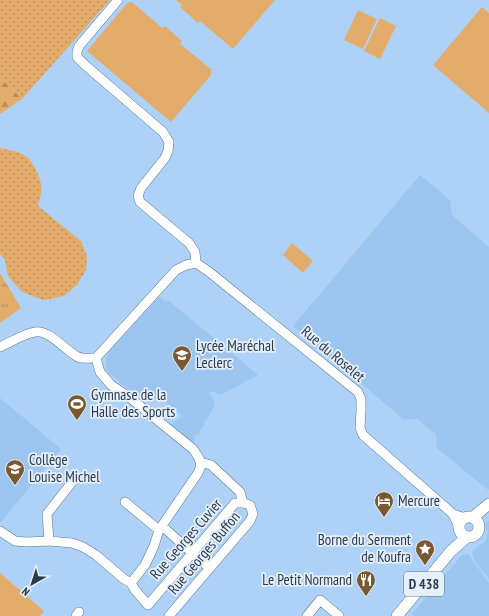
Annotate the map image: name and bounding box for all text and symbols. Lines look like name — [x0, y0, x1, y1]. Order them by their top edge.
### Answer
street label: Rue du Roselet — [298, 321, 369, 386]
place label: Lycée Maréchal Leclerc — [196, 336, 275, 372]
school or university icon: Lycée Maréchal Leclerc — [171, 344, 193, 372]
place label: Gymnase de la Halle des Sports — [91, 385, 175, 421]
sports icon: Gymnase de la Halle des Sports — [66, 393, 88, 421]
place label: Collège Louise Michel — [29, 450, 100, 486]
school or university icon: Collège Louise Michel — [4, 458, 26, 486]
hotel icon: Mercure — [373, 490, 395, 518]
place label: Mercure — [398, 491, 440, 510]
street label: Rue Georges Cuvier — [145, 494, 226, 583]
street label: Rue Georges Buffon — [163, 507, 244, 598]
place label: Borne du Serment de Koufra — [318, 530, 411, 566]
place icon: Borne du Serment de Koufra — [414, 538, 436, 566]
north arrow — [12, 564, 52, 604]
restaurant icon: Le Petit Normand — [355, 569, 377, 597]
place label: Le Petit Normand — [262, 570, 352, 589]
road number: D 438 — [404, 572, 444, 596]
text: N — [19, 584, 32, 599]

